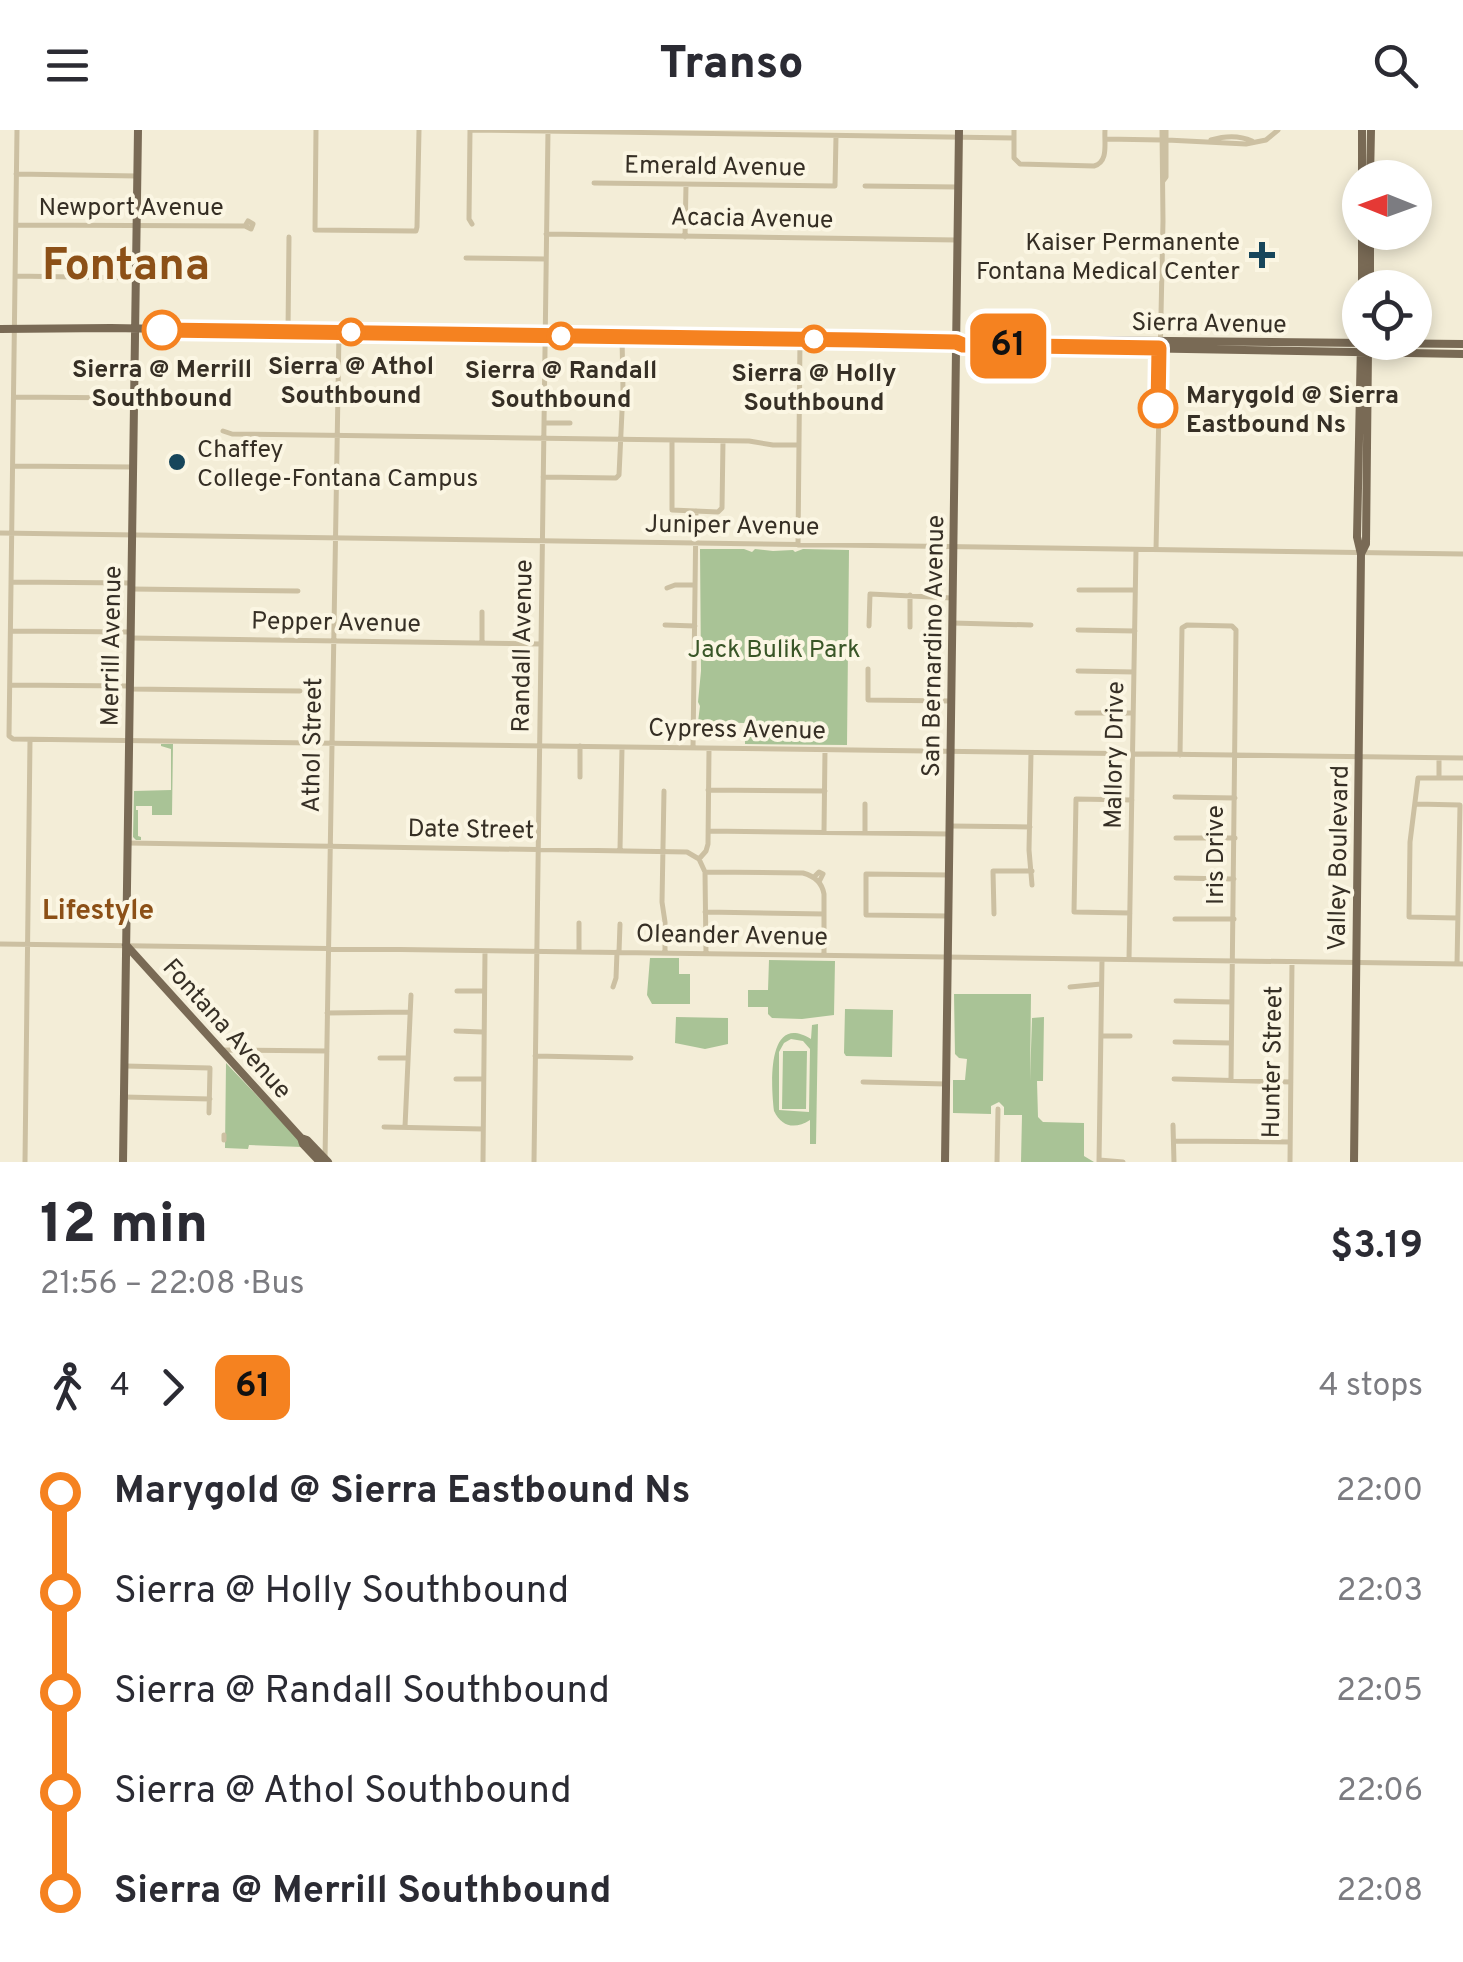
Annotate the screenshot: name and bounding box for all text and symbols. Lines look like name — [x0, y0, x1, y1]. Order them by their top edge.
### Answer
text: Transo — [659, 37, 804, 94]
icon: menu — [40, 38, 95, 93]
icon: search — [1368, 38, 1423, 93]
street label: Emerald Avenue — [624, 150, 806, 186]
north arrow — [1342, 160, 1432, 250]
map controls — [1342, 160, 1432, 360]
street label: Newport Avenue — [38, 193, 224, 225]
street label: Acacia Avenue — [670, 203, 834, 237]
place label: Kaiser Permanente Fontana Medical Center — [976, 228, 1240, 289]
district label: Fontana — [42, 239, 210, 296]
marker: Kaiser Permanente Fontana Medical Center — [1249, 242, 1275, 268]
button: locate — [1342, 270, 1432, 360]
street label: Sierra Avenue — [1131, 308, 1287, 342]
marker: Sierra @ Merrill Southbound — [143, 311, 181, 349]
line badge: 61 — [963, 314, 1053, 378]
marker: Sierra @ Athol Southbound — [338, 319, 364, 345]
marker: Sierra @ Randall Southbound — [548, 323, 574, 349]
text: 61 — [990, 324, 1026, 368]
marker: Sierra @ Holly Southbound — [801, 326, 827, 352]
place label: Sierra @ Athol Southbound — [268, 352, 434, 413]
place label: Sierra @ Merrill Southbound — [72, 355, 252, 416]
place label: Sierra @ Randall Southbound — [465, 356, 657, 417]
place label: Sierra @ Holly Southbound — [732, 359, 896, 420]
place label: Marygold @ Sierra Eastbound Ns — [1186, 381, 1399, 442]
marker: Marygold @ Sierra Eastbound Ns — [1139, 389, 1177, 427]
place label: Chaffey College-Fontana Campus — [197, 435, 478, 496]
marker: Chaffey College-Fontana Campus — [166, 451, 188, 473]
street label: Juniper Avenue — [644, 509, 820, 545]
street label: San Bernardino Avenue — [917, 515, 953, 777]
street label: Randall Avenue — [506, 559, 542, 733]
street label: Merrill Avenue — [96, 565, 130, 727]
street label: Pepper Avenue — [251, 607, 421, 641]
park label: Jack Bulik Park — [688, 635, 860, 667]
street label: Athol Street — [297, 677, 331, 813]
street label: Mallory Drive — [1099, 681, 1133, 829]
street label: Cypress Avenue — [648, 713, 826, 749]
street label: Valley Boulevard — [1322, 765, 1358, 951]
street label: Iris Drive — [1201, 805, 1233, 905]
street label: Date Street — [407, 814, 535, 848]
district label: Lifestyle — [42, 894, 154, 930]
street label: Oleander Avenue — [636, 919, 828, 955]
street label: Fontana Avenue — [154, 953, 297, 1107]
street label: Hunter Street — [1257, 985, 1291, 1139]
text: 12 min — [40, 1192, 208, 1262]
text: $3.19 — [1330, 1223, 1423, 1272]
text: 21:56 – 22:08 · Bus — [40, 1265, 305, 1305]
icon: walk — [40, 1360, 95, 1415]
icon: forward — [145, 1360, 200, 1415]
text: 61 — [235, 1365, 270, 1409]
text: 4 — [110, 1367, 130, 1407]
text: 4 stops — [1319, 1367, 1423, 1407]
text: Marygold @ Sierra Eastbound Ns — [114, 1468, 690, 1517]
text: 22:00 — [1336, 1472, 1423, 1512]
text: Sierra @ Holly Southbound — [114, 1568, 569, 1617]
text: 22:03 — [1337, 1572, 1423, 1612]
text: Sierra @ Randall Southbound — [114, 1668, 610, 1717]
text: 22:05 — [1336, 1672, 1423, 1712]
text: Sierra @ Athol Southbound — [114, 1768, 572, 1817]
text: 22:06 — [1337, 1772, 1423, 1812]
text: Sierra @ Merrill Southbound — [114, 1868, 612, 1917]
text: 22:08 — [1337, 1872, 1423, 1912]

